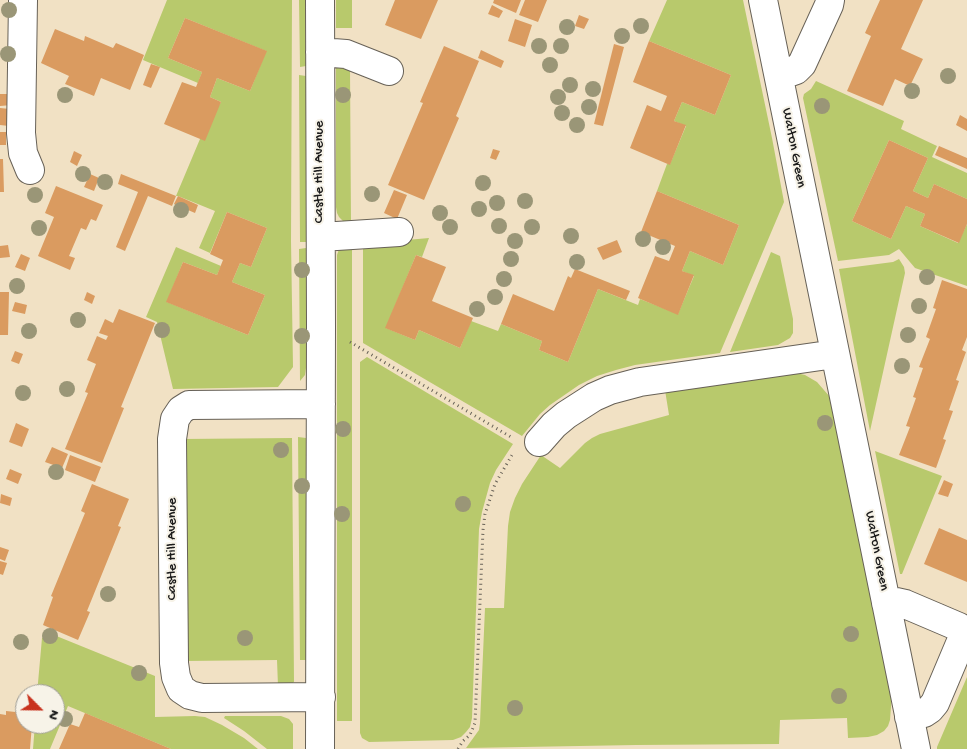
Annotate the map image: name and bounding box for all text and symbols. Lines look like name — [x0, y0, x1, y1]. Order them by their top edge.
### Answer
street label: Walton Green — [777, 107, 809, 189]
street label: Castle Hill Avenue — [312, 121, 328, 223]
street label: Castle Hill Avenue — [165, 498, 181, 600]
street label: Walton Green — [860, 510, 892, 592]
north arrow — [15, 684, 65, 734]
text: N — [44, 707, 63, 722]

